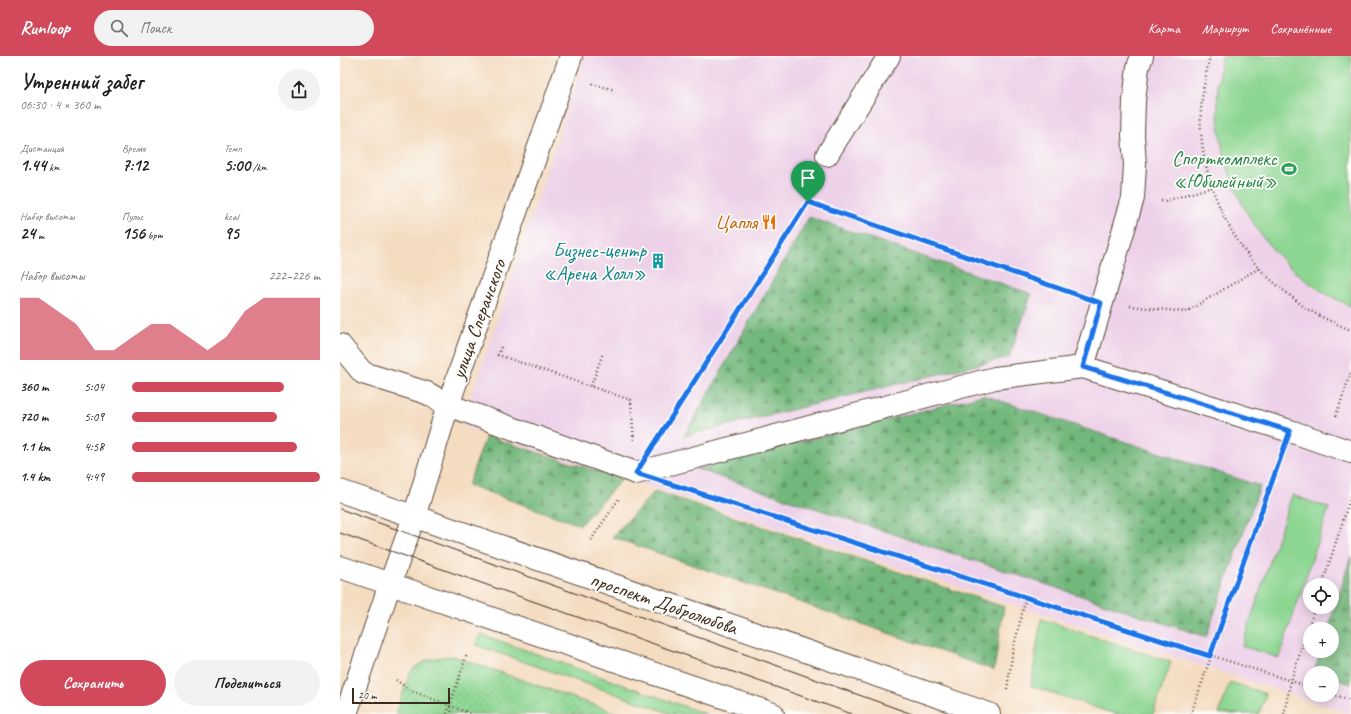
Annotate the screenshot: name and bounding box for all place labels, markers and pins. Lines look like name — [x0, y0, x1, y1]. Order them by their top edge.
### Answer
place label: Спорткомплекс «Юбилейный» — [1172, 146, 1278, 194]
sports icon: Спорткомплекс «Юбилейный» — [1280, 160, 1298, 178]
pin — [791, 161, 825, 202]
place label: Цапля — [715, 210, 759, 235]
restaurant icon: Цапля — [760, 213, 778, 231]
place label: Бизнес-центр «Арена Холл» — [543, 238, 647, 286]
building icon: Бизнес-центр «Арена Холл» — [649, 252, 667, 270]

